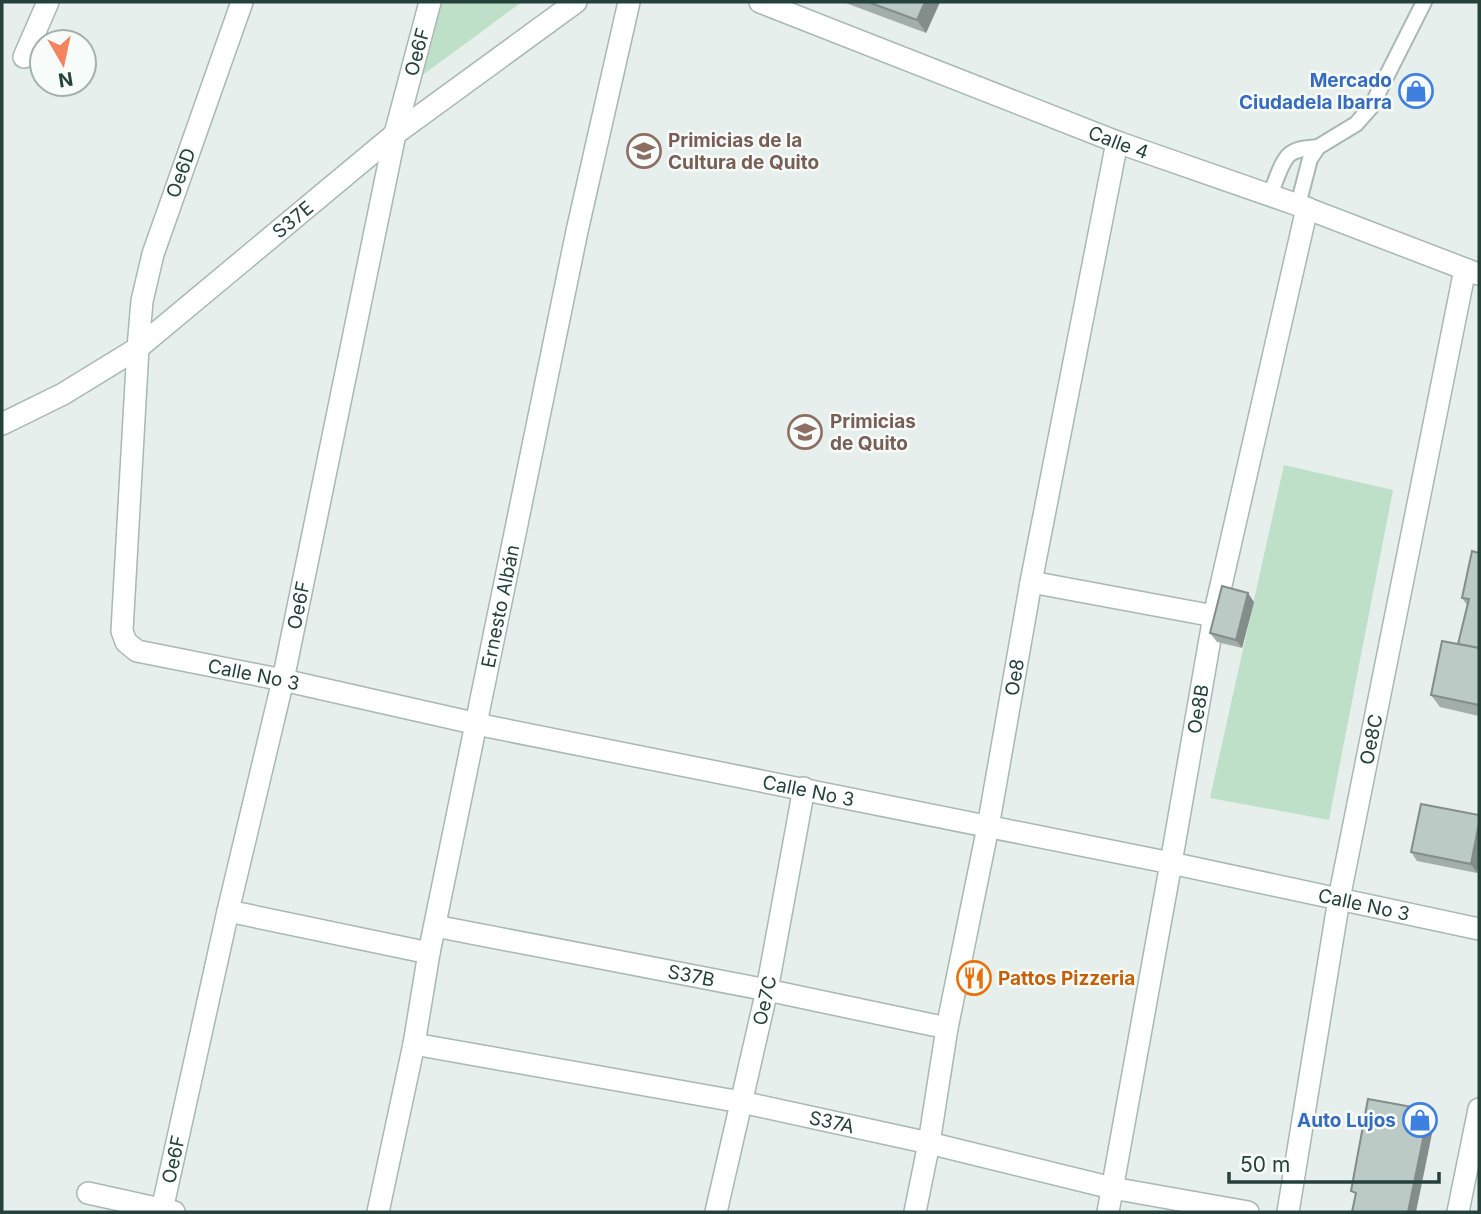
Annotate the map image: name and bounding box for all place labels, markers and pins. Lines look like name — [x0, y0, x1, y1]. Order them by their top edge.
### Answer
place label: Mercado Ciudadela Ibarra — [1239, 69, 1392, 114]
shop icon: Mercado Ciudadela Ibarra — [1397, 72, 1435, 110]
place label: Primicias de la Cultura de Quito — [668, 129, 819, 174]
school or university icon: Primicias de la Cultura de Quito — [625, 132, 663, 170]
place label: Primicias de Quito — [830, 410, 916, 455]
school or university icon: Primicias de Quito — [786, 413, 824, 451]
restaurant icon: Pattos Pizzeria — [955, 959, 993, 997]
place label: Pattos Pizzeria — [998, 967, 1135, 990]
shop icon: Auto Lujos — [1401, 1101, 1439, 1139]
place label: Auto Lujos — [1297, 1109, 1396, 1132]

